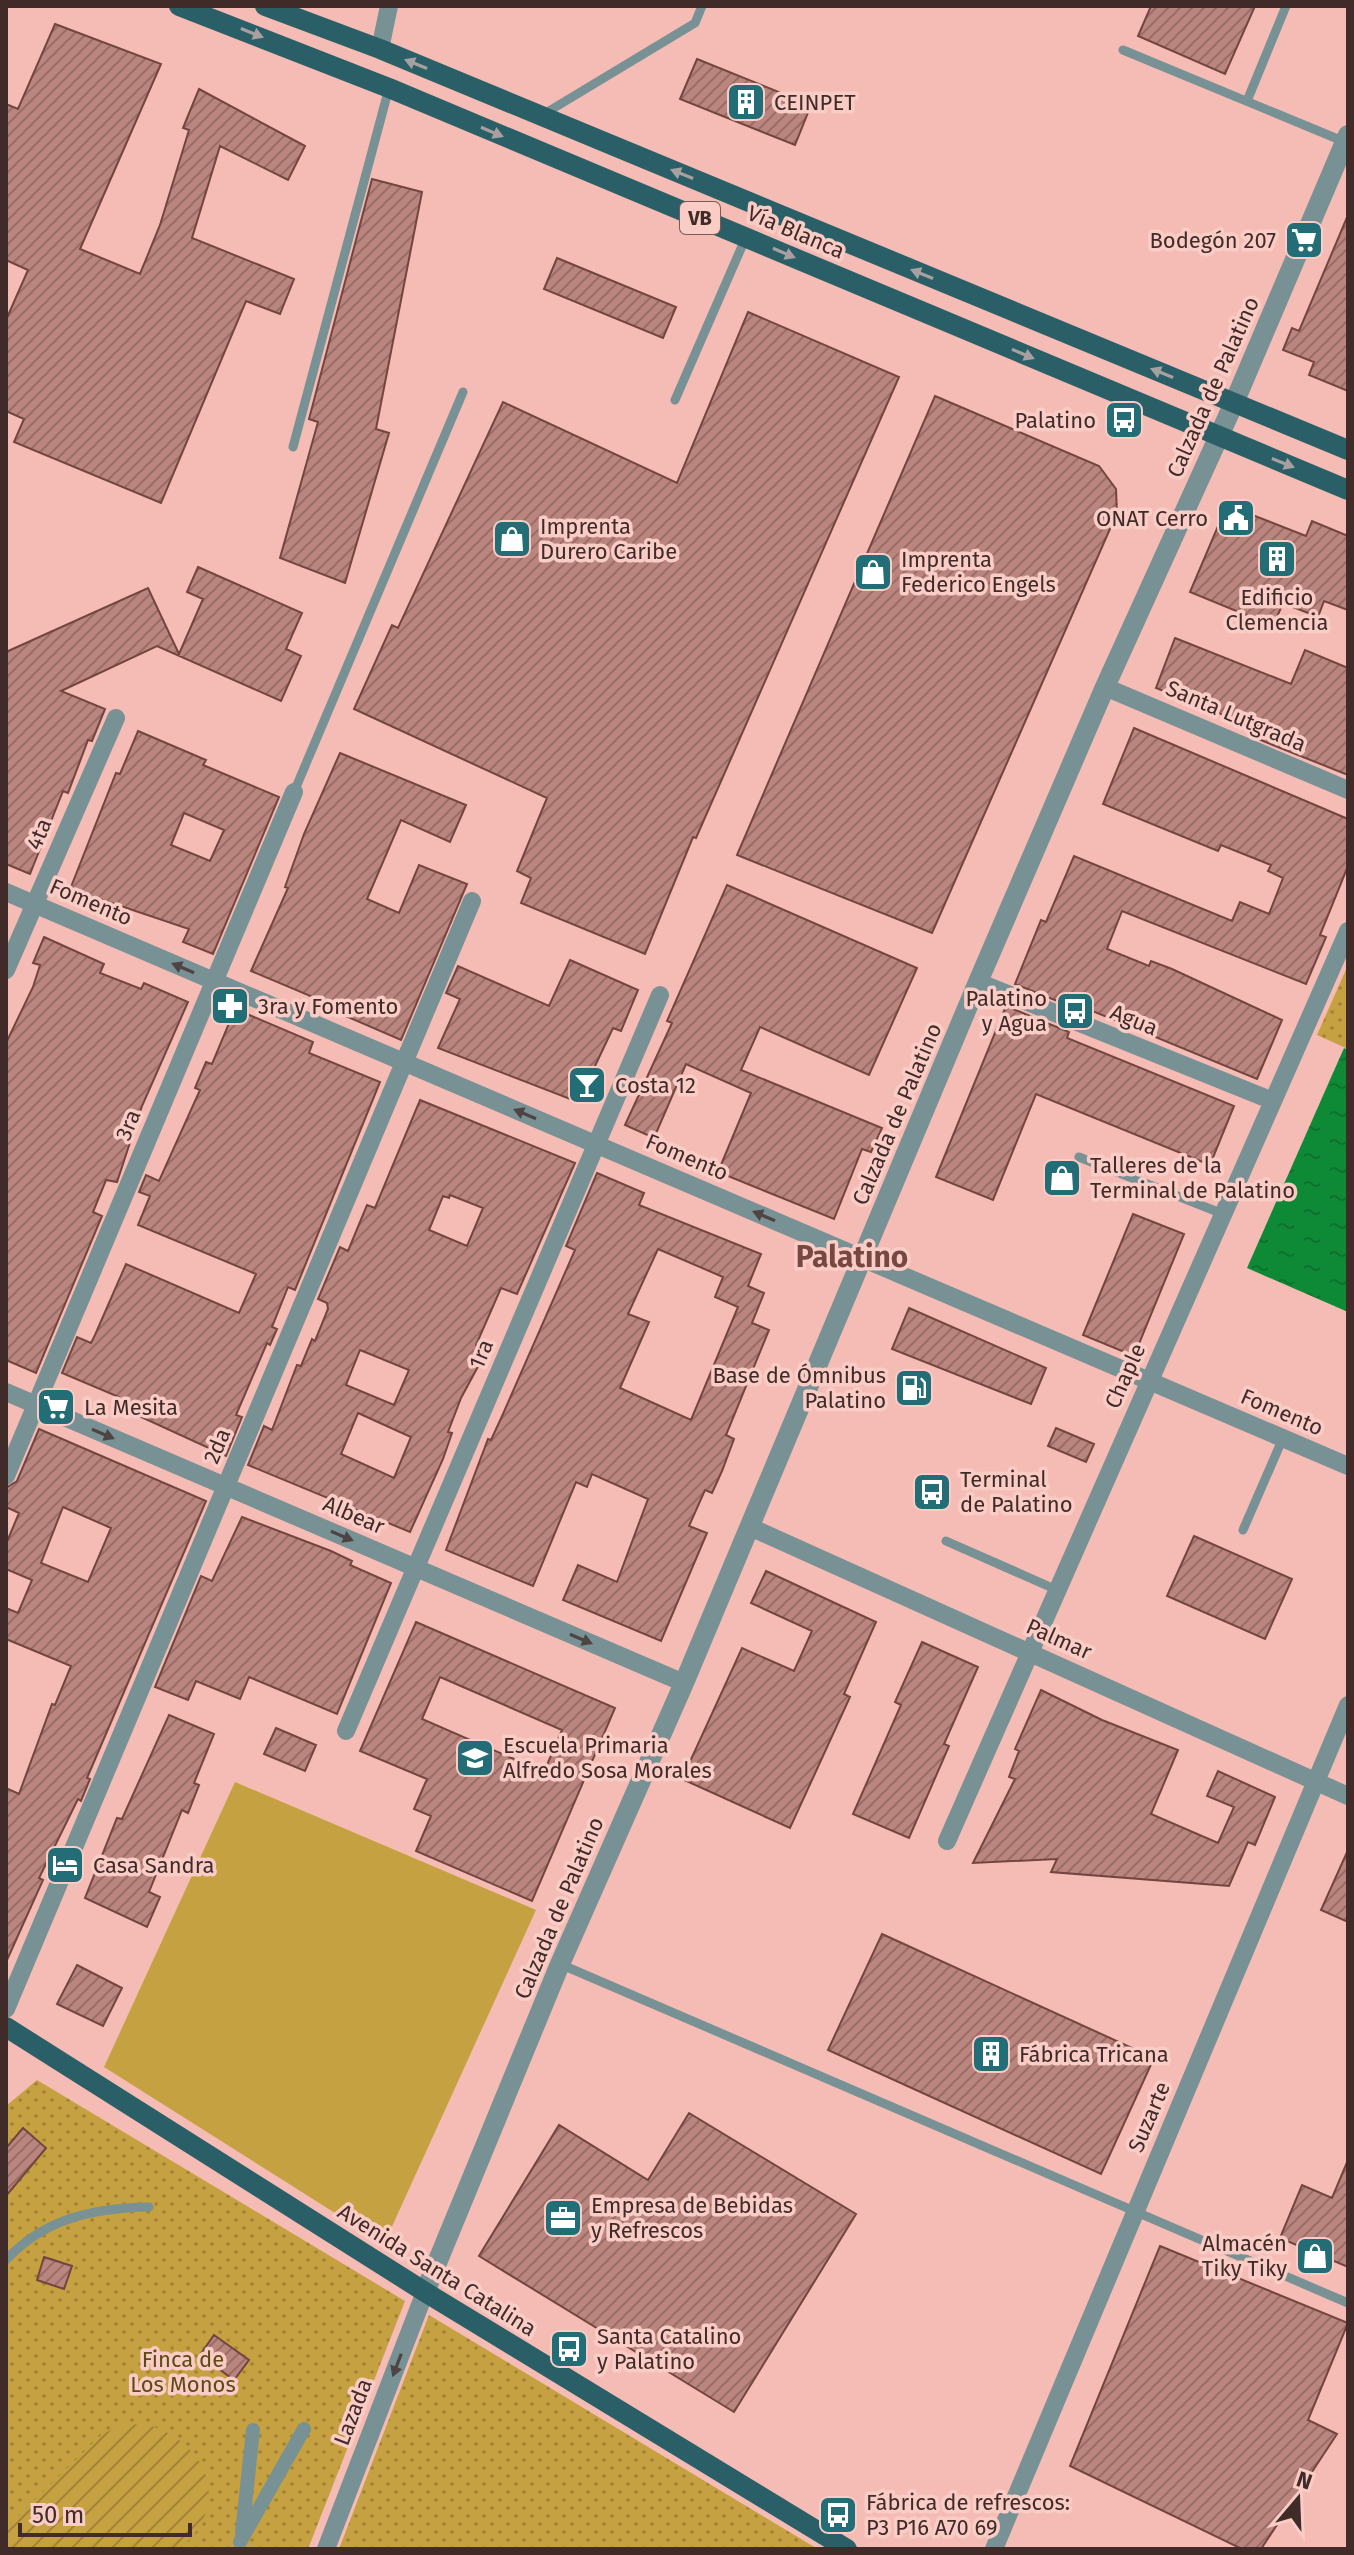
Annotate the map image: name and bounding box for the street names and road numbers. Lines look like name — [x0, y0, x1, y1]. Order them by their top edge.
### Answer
street label: Vía Blanca — [743, 199, 849, 265]
road number: VB — [680, 202, 720, 234]
street label: Calzada de Palatino — [1161, 292, 1265, 482]
street label: Santa Lutgrada — [1162, 674, 1310, 758]
street label: 4ta — [20, 814, 58, 854]
street label: Fomento — [46, 873, 136, 931]
street label: Agua — [1106, 998, 1162, 1042]
street label: Calzada de Palatino — [846, 1019, 948, 1209]
street label: 3ra — [110, 1106, 146, 1144]
street label: Fomento — [642, 1128, 732, 1186]
street label: 1ra — [463, 1335, 499, 1373]
street label: Chaple — [1099, 1339, 1151, 1413]
street label: Fomento — [1237, 1383, 1327, 1441]
street label: 2da — [198, 1424, 236, 1468]
street label: Albear — [319, 1490, 389, 1540]
street label: Palmar — [1022, 1613, 1097, 1666]
street label: Calzada de Palatino — [508, 1813, 610, 2003]
street label: Suzarte — [1122, 2078, 1176, 2156]
street label: Avenida Santa Catalina — [333, 2198, 541, 2342]
street label: Lazada — [328, 2375, 378, 2449]

